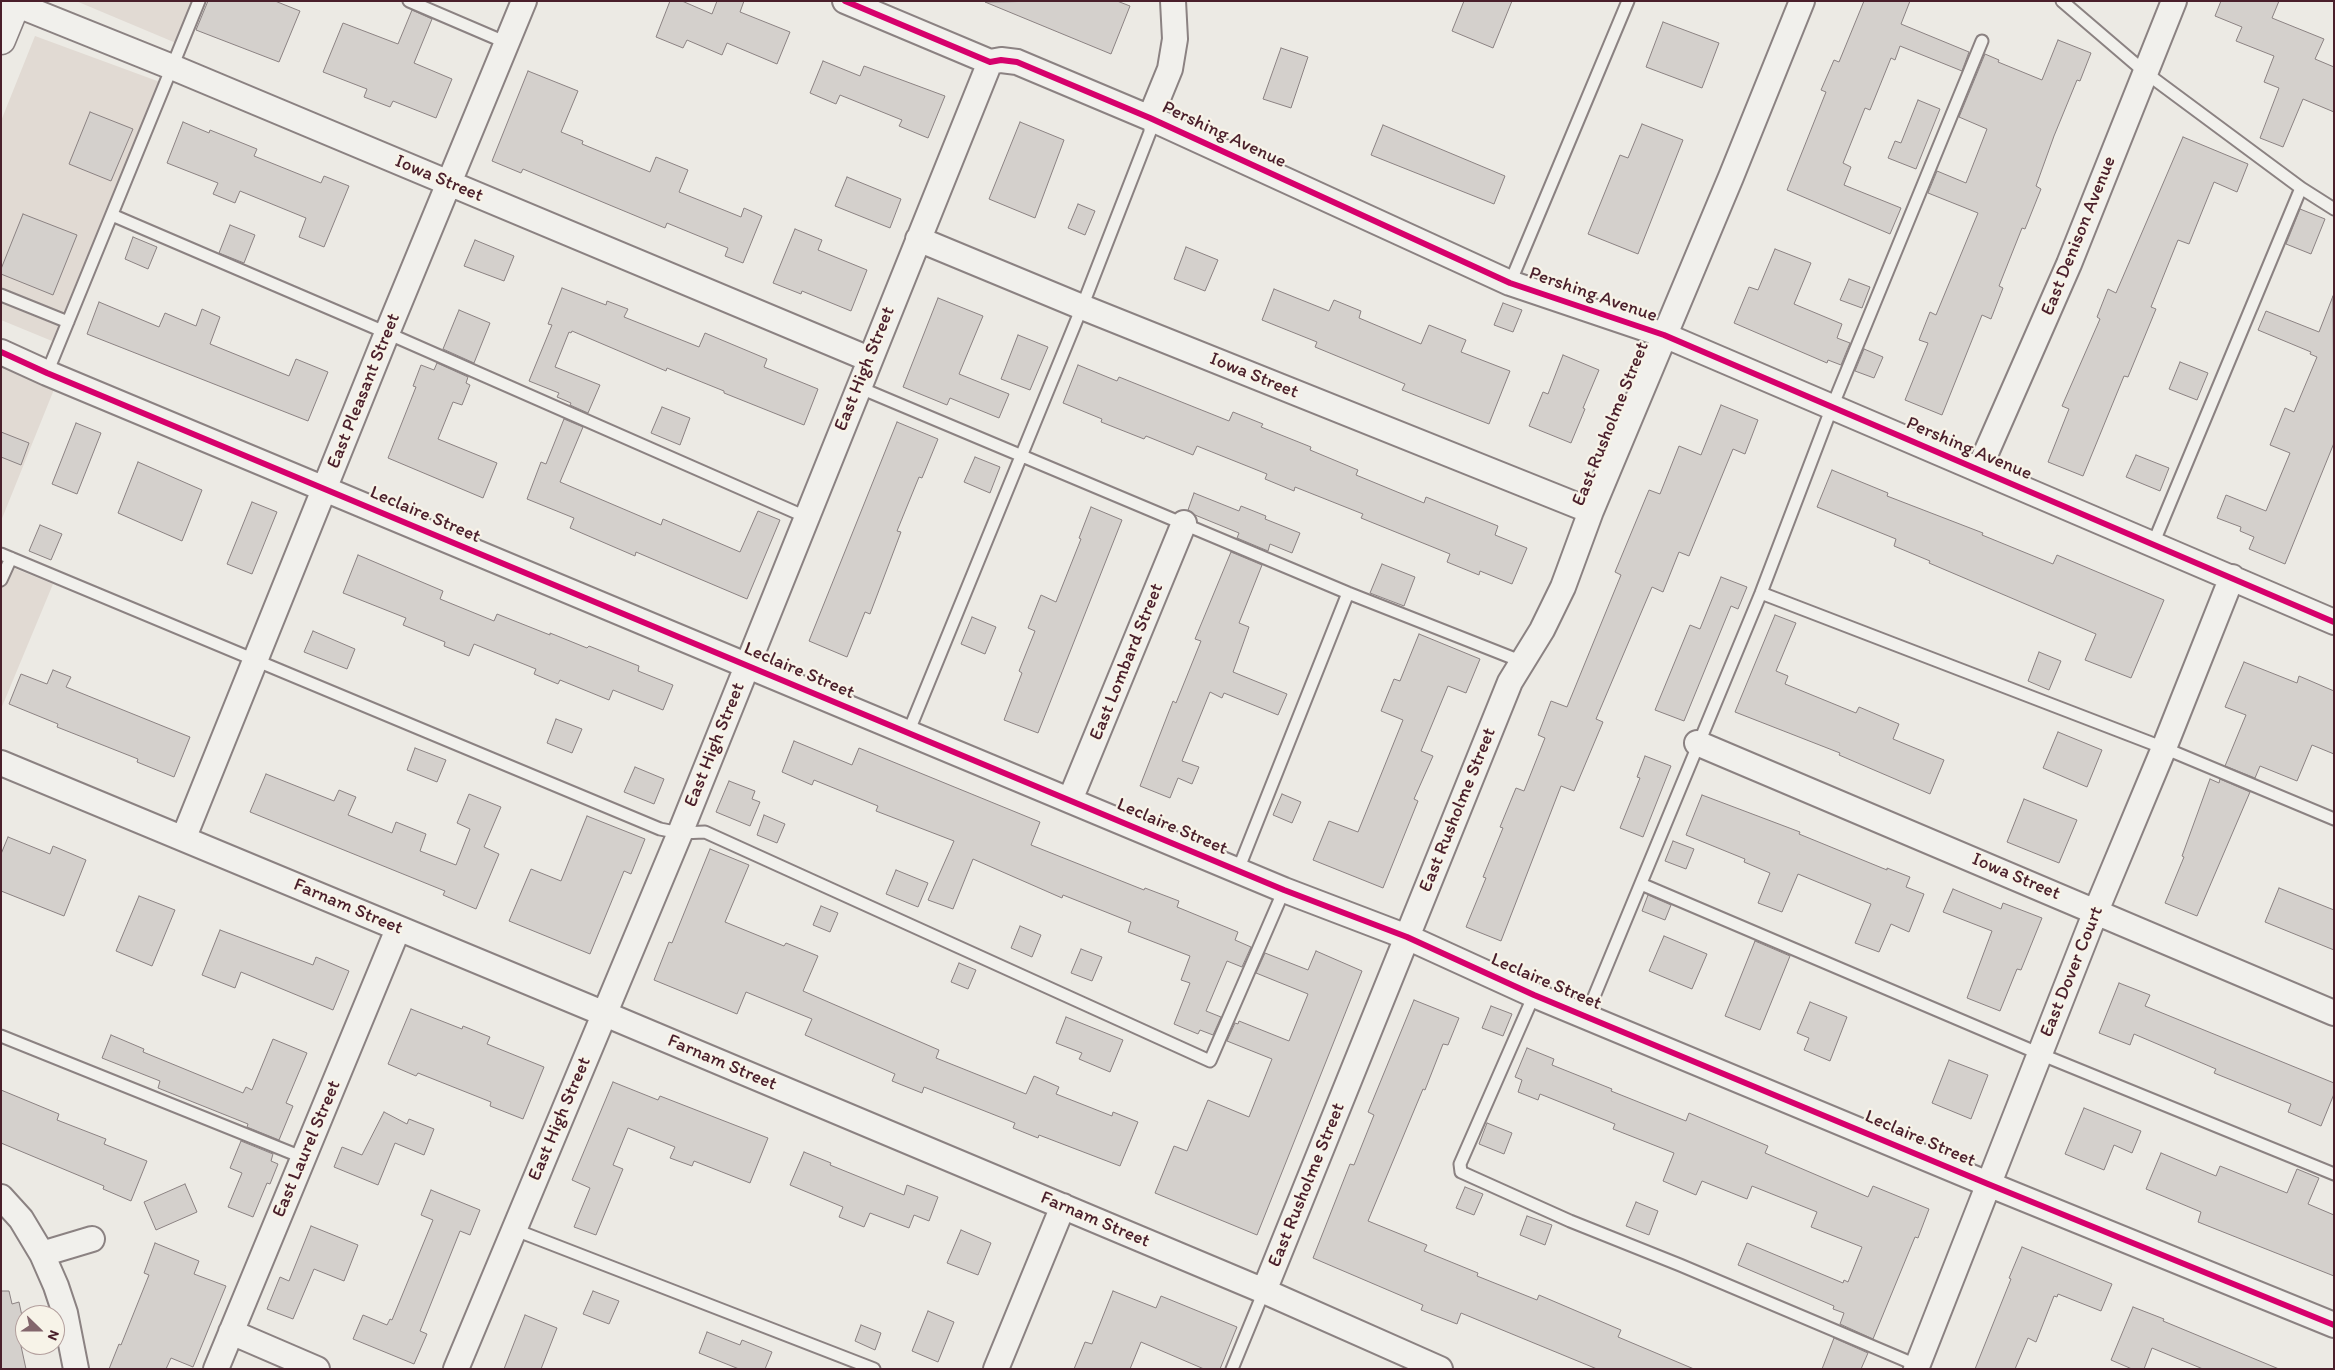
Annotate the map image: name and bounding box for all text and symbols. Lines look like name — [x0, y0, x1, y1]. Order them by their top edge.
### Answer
street label: Pershing Avenue — [1158, 96, 1290, 174]
street label: Iowa Street — [391, 150, 487, 208]
street label: East Denison Avenue — [2037, 153, 2121, 319]
street label: Pershing Avenue — [1526, 262, 1660, 328]
street label: East High Street — [830, 303, 900, 435]
street label: East Pleasant Street — [322, 310, 406, 472]
street label: East Rusholme Street — [1568, 339, 1654, 509]
street label: Iowa Street — [1206, 348, 1302, 404]
street label: Pershing Avenue — [1903, 412, 2035, 486]
street label: Leclaire Street — [366, 481, 484, 549]
street label: East Lombard Street — [1085, 580, 1169, 744]
street label: Leclaire Street — [740, 637, 858, 705]
street label: East High Street — [680, 679, 750, 811]
street label: East Rusholme Street — [1415, 725, 1501, 895]
street label: Leclaire Street — [1113, 793, 1231, 861]
street label: Iowa Street — [1968, 848, 2064, 906]
street label: Farnam Street — [290, 874, 406, 940]
street label: East Dover Court — [2035, 903, 2109, 1041]
street label: Leclaire Street — [1487, 948, 1605, 1016]
street label: Farnam Street — [664, 1030, 780, 1096]
street label: East High Street — [524, 1054, 596, 1184]
street label: East Laurel Street — [268, 1077, 346, 1221]
street label: East Rusholme Street — [1264, 1100, 1350, 1270]
street label: Leclaire Street — [1861, 1105, 1979, 1173]
street label: Farnam Street — [1037, 1187, 1153, 1253]
north arrow — [15, 1305, 65, 1355]
text: N — [44, 1328, 63, 1343]

